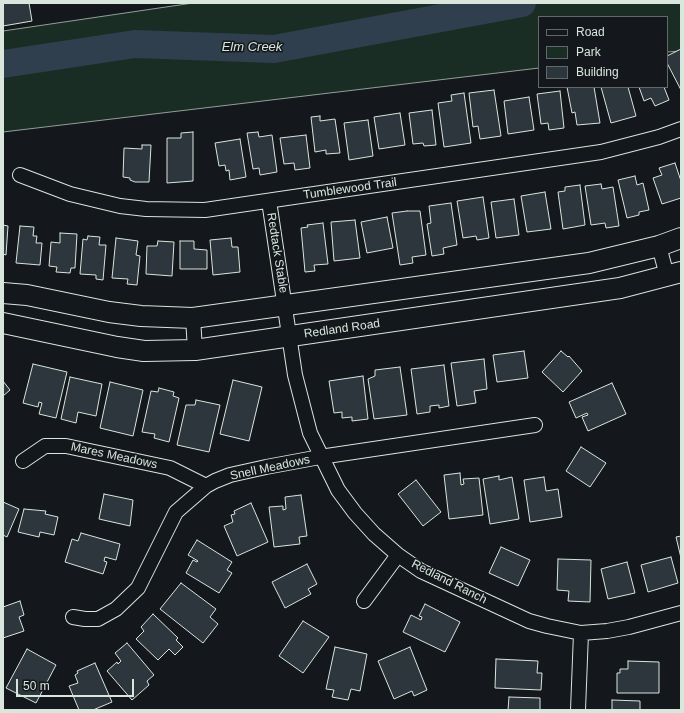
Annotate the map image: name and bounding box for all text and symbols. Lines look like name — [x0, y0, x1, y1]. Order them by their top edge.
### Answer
legend — [538, 16, 668, 88]
text: Road — [576, 25, 605, 39]
water label: Elm Creek — [222, 39, 282, 55]
text: Park — [576, 45, 601, 59]
text: Building — [576, 65, 619, 79]
street label: Tumblewood Trail — [302, 175, 398, 203]
street label: Redtack Stable — [264, 212, 290, 294]
street label: Redland Road — [303, 317, 381, 341]
street label: Mares Meadows — [69, 440, 159, 472]
street label: Snell Meadows — [229, 452, 311, 484]
street label: Redland Ranch — [409, 557, 489, 607]
scale bar — [18, 671, 136, 697]
text: 50 m — [23, 679, 50, 693]

